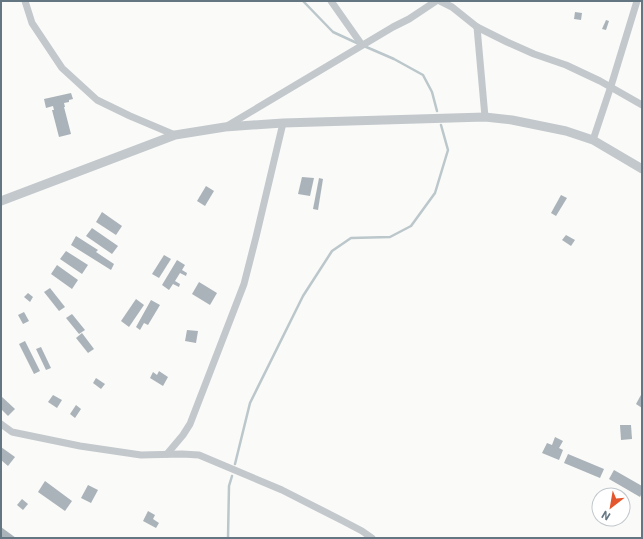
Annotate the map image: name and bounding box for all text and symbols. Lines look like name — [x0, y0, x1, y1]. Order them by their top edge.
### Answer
north arrow — [591, 487, 631, 527]
text: N — [599, 507, 613, 523]

